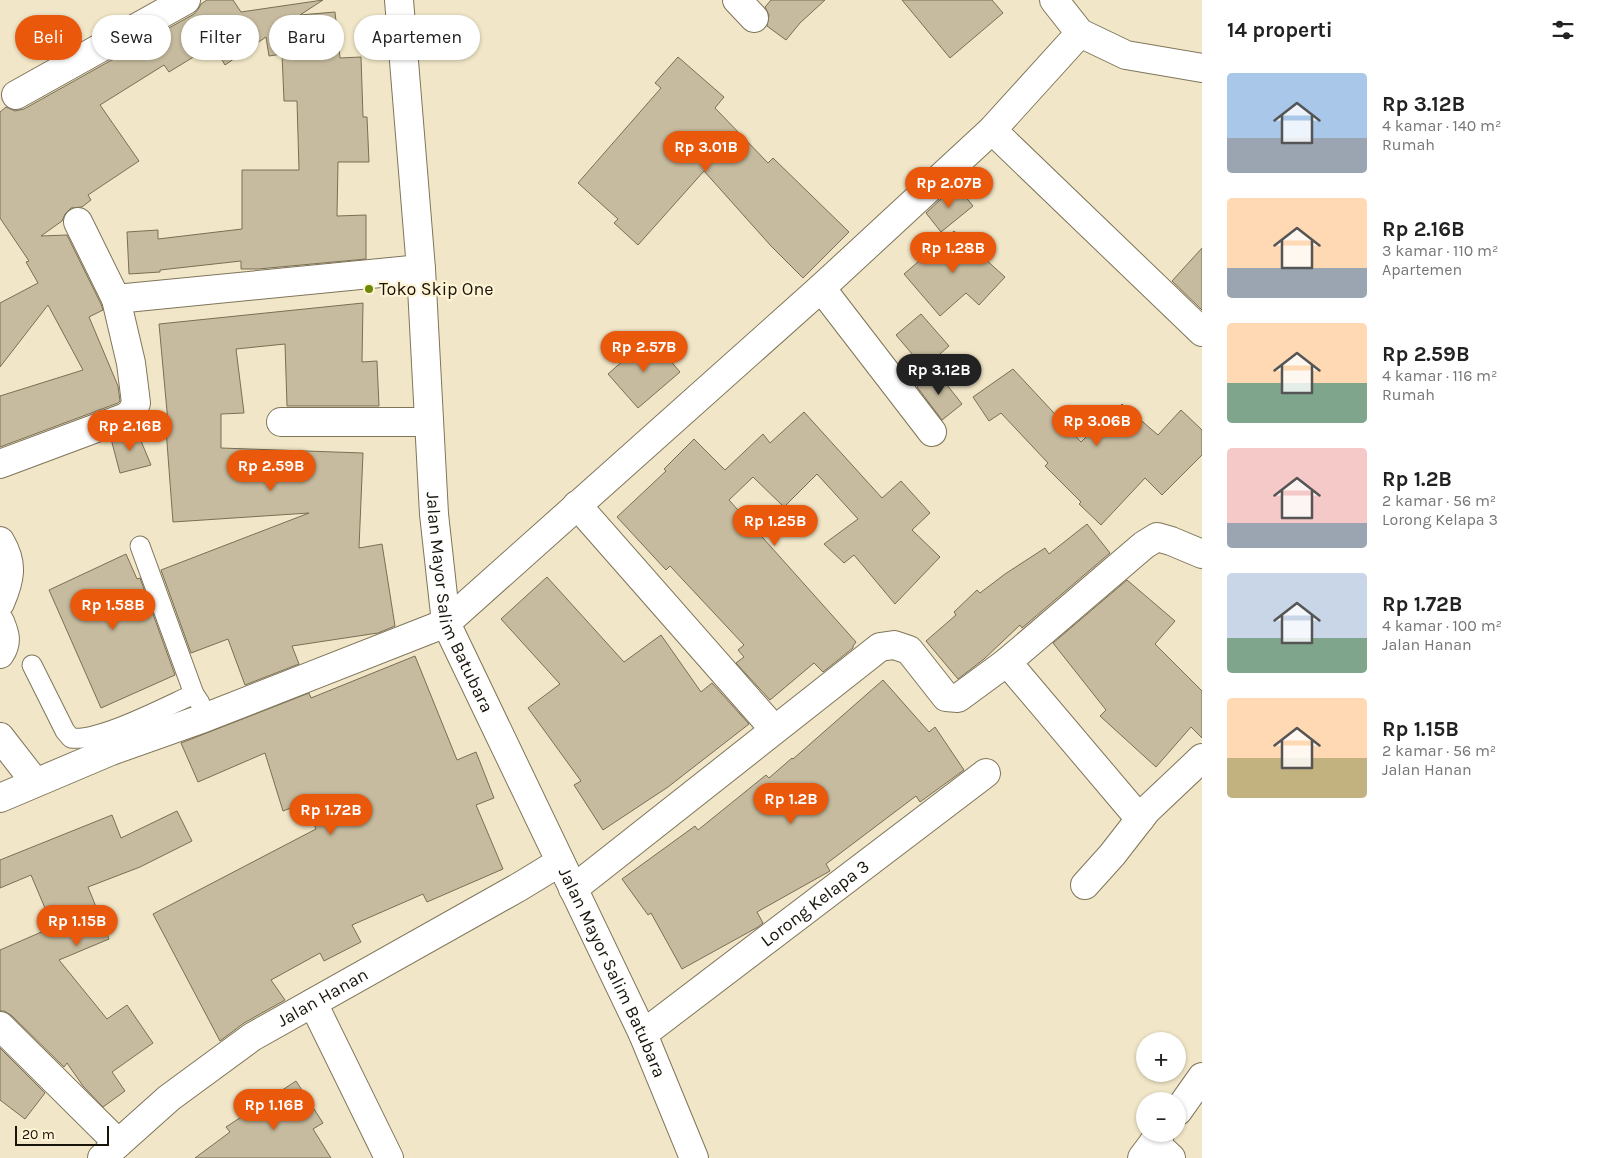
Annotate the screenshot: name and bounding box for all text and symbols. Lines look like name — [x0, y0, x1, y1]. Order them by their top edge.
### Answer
chip: Beli — [15, 15, 82, 60]
chip: Sewa — [92, 15, 171, 60]
chip: Filter — [181, 15, 259, 60]
chip: Baru — [269, 15, 344, 60]
chip: Apartemen — [354, 15, 480, 60]
icon: filters — [1549, 16, 1577, 44]
text: 14 properti — [1227, 18, 1333, 42]
text: Rp 3.12B — [1382, 92, 1465, 116]
icon: home — [1267, 93, 1327, 153]
text: 4 kamar · 140 m² — [1382, 116, 1501, 135]
pin: Rp 3.01B — [654, 130, 758, 173]
text: Rumah — [1382, 135, 1435, 154]
text: Rp 3.01B — [674, 137, 738, 156]
pin: Rp 2.07B — [897, 166, 1001, 209]
text: Rp 2.07B — [916, 173, 982, 192]
text: Rp 2.16B — [1382, 217, 1465, 241]
icon: home — [1267, 218, 1327, 278]
pin: Rp 1.28B — [901, 232, 1005, 274]
text: Rp 1.28B — [921, 238, 985, 257]
text: 3 kamar · 110 m² — [1382, 241, 1498, 260]
text: Apartemen — [1382, 260, 1462, 279]
place label: Toko Skip One — [379, 278, 494, 300]
marker: Toko Skip One — [363, 283, 375, 295]
pin: Rp 2.57B — [592, 330, 696, 373]
text: Rp 2.57B — [612, 337, 676, 356]
text: Rp 2.59B — [1382, 342, 1470, 366]
icon: home — [1267, 343, 1327, 403]
pin: Rp 3.12B — [887, 354, 991, 396]
text: Rp 3.12B — [907, 360, 971, 379]
text: 4 kamar · 116 m² — [1382, 366, 1498, 385]
text: Rumah — [1382, 385, 1435, 404]
pin: Rp 3.06B — [1045, 404, 1149, 447]
pin: Rp 2.16B — [78, 410, 182, 452]
text: Rp 3.06B — [1063, 411, 1131, 430]
text: Rp 2.16B — [98, 416, 162, 435]
pin: Rp 2.59B — [219, 450, 323, 492]
text: Rp 2.59B — [238, 456, 304, 475]
text: Rp 1.2B — [1382, 467, 1452, 491]
icon: home — [1267, 468, 1327, 528]
street label: Jalan Mayor Salim Batubara — [422, 491, 498, 716]
text: 2 kamar · 56 m² — [1382, 491, 1496, 510]
pin: Rp 1.25B — [723, 504, 827, 547]
text: Lorong Kelapa 3 — [1382, 510, 1498, 529]
text: Rp 1.25B — [744, 511, 806, 530]
pin: Rp 1.58B — [61, 588, 165, 631]
text: Rp 1.72B — [1382, 592, 1462, 616]
icon: home — [1267, 593, 1327, 653]
text: Rp 1.58B — [81, 595, 145, 614]
text: 4 kamar · 100 m² — [1382, 616, 1502, 635]
text: Jalan Hanan — [1382, 635, 1472, 654]
text: Rp 1.15B — [1382, 717, 1459, 741]
icon: home — [1267, 718, 1327, 778]
text: 2 kamar · 56 m² — [1382, 741, 1496, 760]
text: Jalan Hanan — [1382, 760, 1472, 779]
pin: Rp 1.2B — [745, 782, 837, 825]
text: Rp 1.2B — [764, 789, 818, 808]
pin: Rp 1.72B — [279, 794, 383, 836]
text: Rp 1.72B — [300, 800, 362, 819]
street label: Lorong Kelapa 3 — [756, 855, 873, 951]
street label: Jalan Mayor Salim Batubara — [554, 864, 671, 1081]
pin: Rp 1.15B — [25, 904, 129, 947]
text: Rp 1.15B — [48, 911, 106, 930]
street label: Jalan Hanan — [273, 963, 372, 1032]
map controls — [1136, 1032, 1186, 1142]
button: + — [1136, 1032, 1186, 1082]
pin: Rp 1.16B — [222, 1088, 326, 1131]
button: − — [1136, 1092, 1186, 1142]
text: Rp 1.16B — [244, 1095, 304, 1114]
scale bar — [15, 1123, 109, 1146]
text: 20 m — [22, 1126, 55, 1143]

